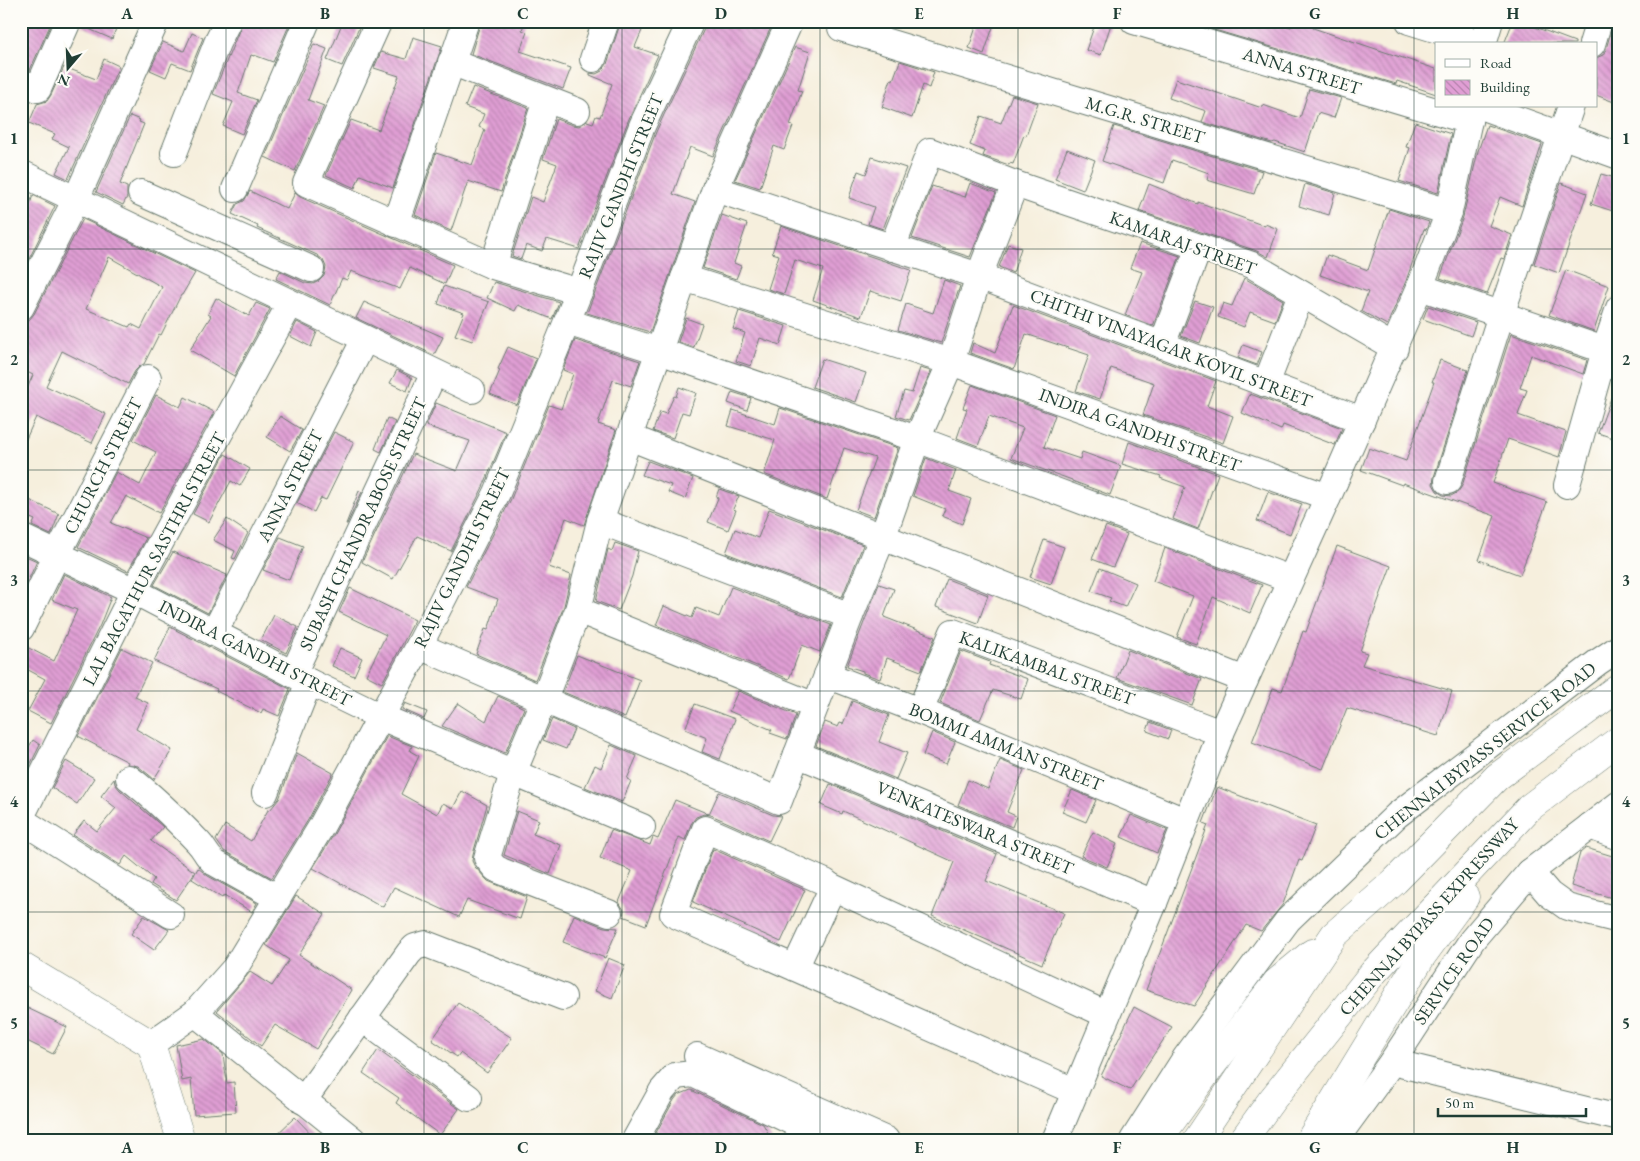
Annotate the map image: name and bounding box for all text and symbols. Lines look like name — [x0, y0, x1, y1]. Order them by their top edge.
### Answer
text: A — [120, 3, 133, 24]
text: B — [320, 3, 330, 24]
text: C — [517, 3, 529, 24]
text: D — [715, 3, 727, 24]
text: E — [914, 3, 924, 24]
text: F — [1113, 3, 1122, 24]
text: G — [1309, 3, 1321, 24]
text: H — [1507, 3, 1520, 24]
street label: ANNA STREET — [1239, 41, 1365, 100]
north arrow — [42, 42, 92, 92]
legend — [1435, 42, 1598, 108]
text: Road — [1480, 53, 1512, 72]
text: N — [55, 70, 72, 91]
text: Building — [1480, 77, 1530, 96]
street label: RAJIV GANDHI STREET — [573, 89, 669, 282]
street label: M.G.R. STREET — [1083, 91, 1208, 149]
text: 1 — [10, 128, 18, 149]
text: 1 — [1622, 128, 1630, 149]
street label: KAMARAJ STREET — [1107, 205, 1261, 280]
street label: CHITHI VINAYAGAR KOVIL STREET — [1027, 283, 1316, 412]
text: 2 — [10, 349, 19, 370]
text: 2 — [1622, 349, 1631, 370]
street label: INDIRA GANDHI STREET — [1036, 382, 1245, 477]
street label: CHURCH STREET — [58, 393, 147, 538]
street label: SUBASH CHANDRABOSE STREET — [294, 393, 432, 654]
street label: ANNA STREET — [251, 425, 328, 547]
street label: LAL BAGATHUR SASTHRI STREET — [77, 427, 231, 689]
street label: RAJIV GANDHI STREET — [408, 463, 516, 651]
text: 3 — [10, 570, 18, 591]
text: 3 — [1622, 570, 1630, 591]
street label: INDIRA GANDHI STREET — [155, 594, 356, 712]
street label: KALIKAMBAL STREET — [956, 625, 1139, 710]
street label: CHENNAI BYPASS SERVICE ROAD — [1369, 657, 1601, 845]
street label: BOMMI AMMAN STREET — [906, 697, 1107, 796]
street label: VENKATESWARA STREET — [873, 776, 1078, 880]
text: 4 — [10, 791, 19, 812]
text: 4 — [1622, 791, 1631, 812]
street label: CHENNAI BYPASS EXPRESSWAY — [1334, 812, 1525, 1020]
street label: SERVICE ROAD — [1408, 912, 1499, 1029]
text: 5 — [10, 1013, 18, 1034]
text: 5 — [1622, 1013, 1630, 1034]
scale bar — [1438, 1086, 1585, 1118]
text: 50 m — [1445, 1093, 1474, 1112]
text: A — [120, 1137, 133, 1158]
text: B — [320, 1137, 330, 1158]
text: C — [517, 1137, 529, 1158]
text: D — [715, 1137, 727, 1158]
text: E — [914, 1137, 924, 1158]
text: F — [1113, 1137, 1122, 1158]
text: G — [1309, 1137, 1321, 1158]
text: H — [1507, 1137, 1520, 1158]

